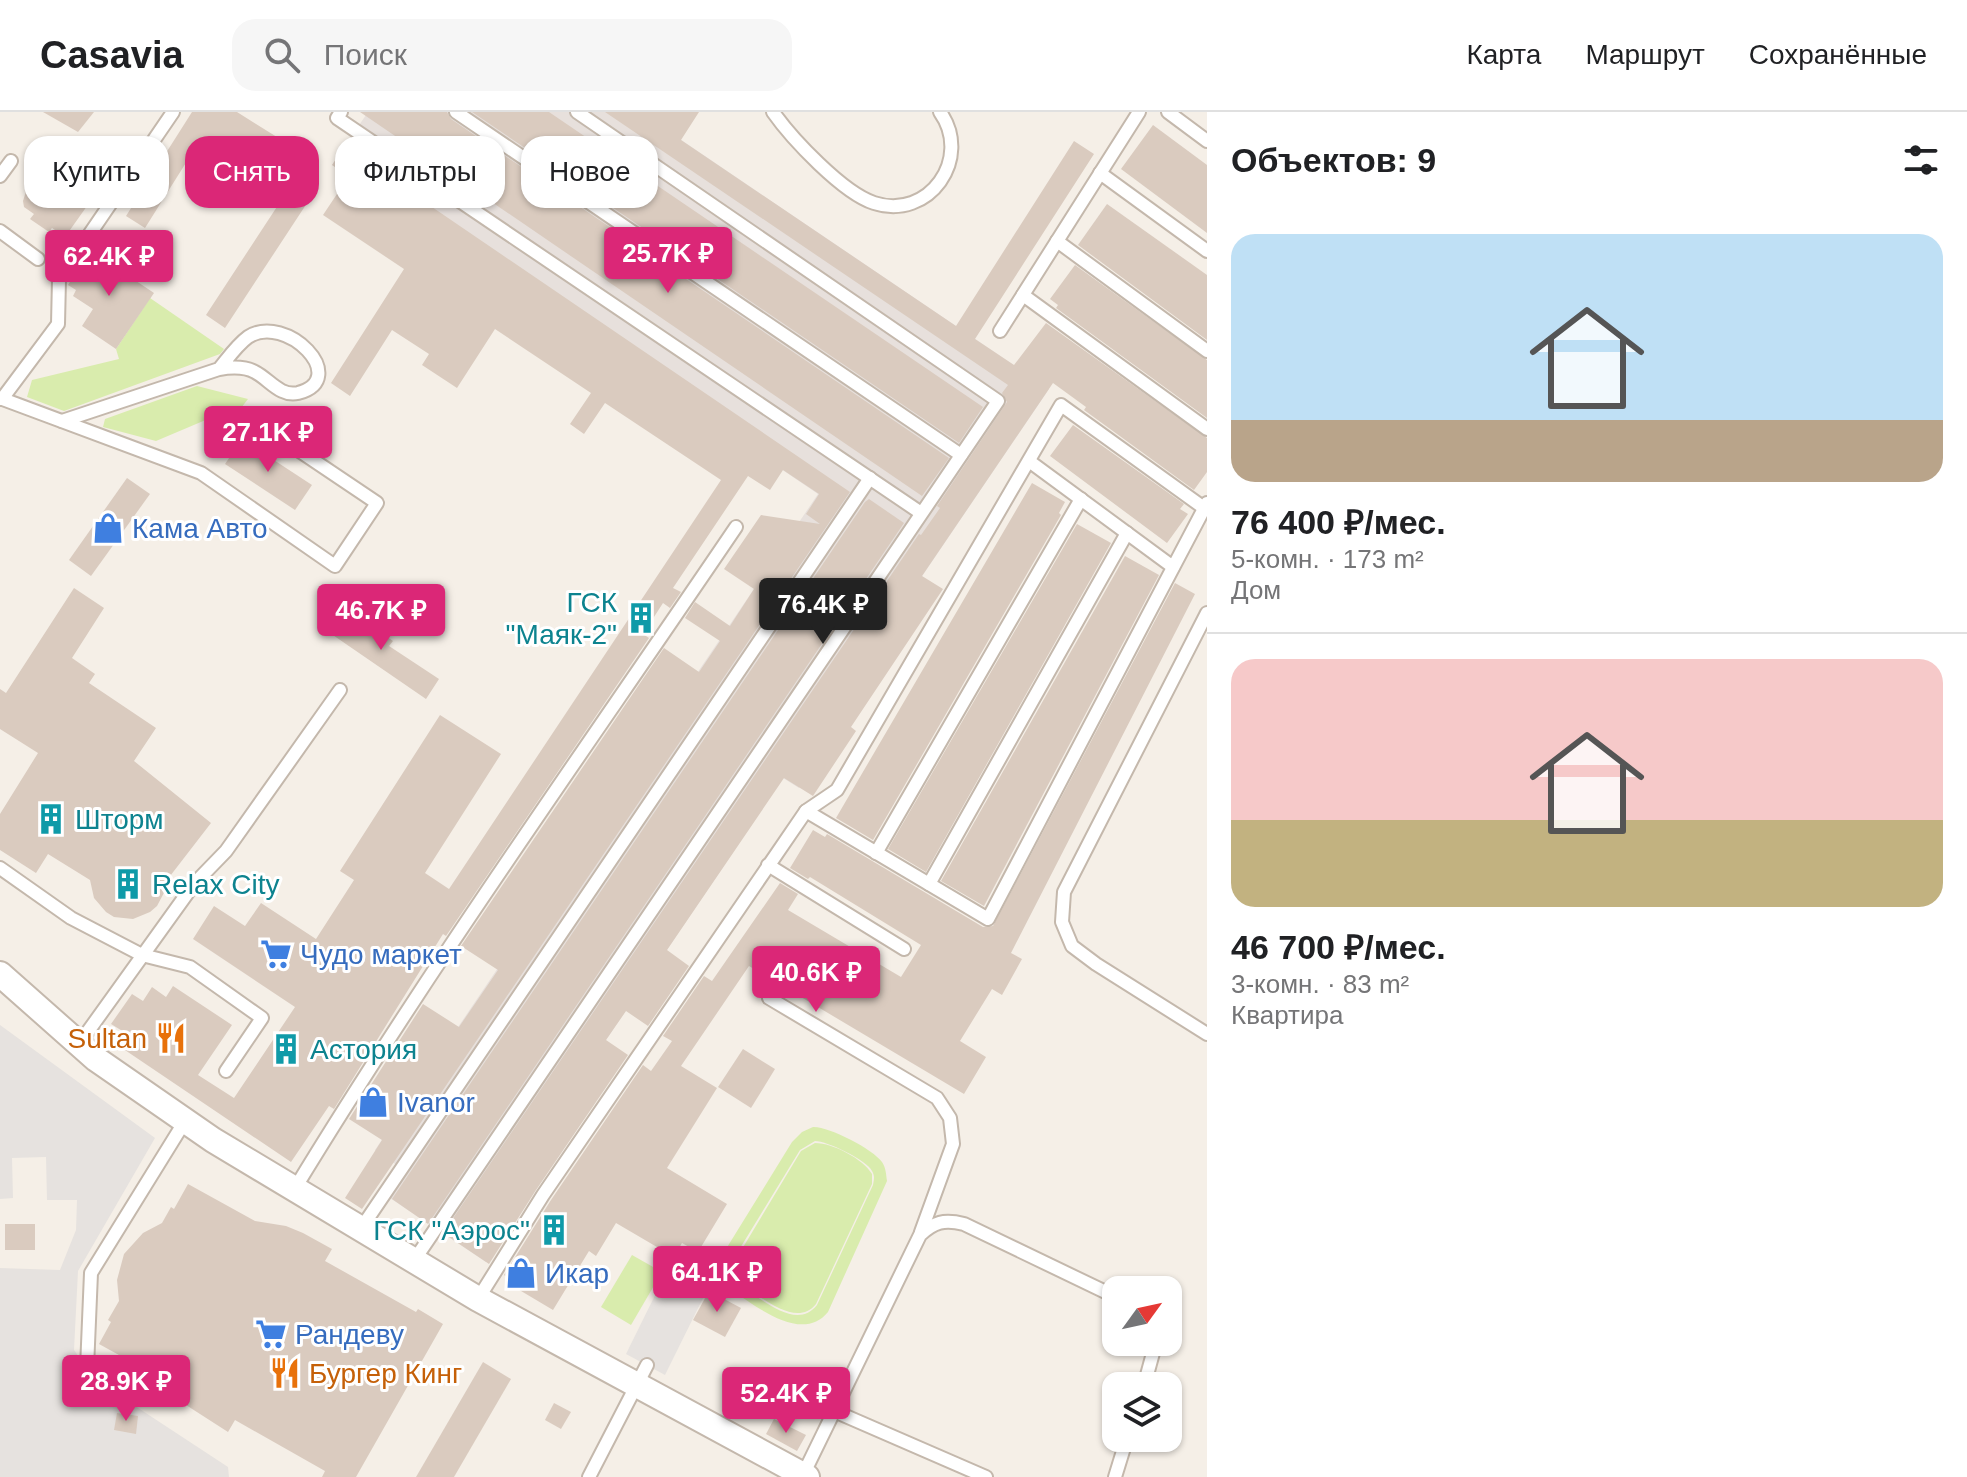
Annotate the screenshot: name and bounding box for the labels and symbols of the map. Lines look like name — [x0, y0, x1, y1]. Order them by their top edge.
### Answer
pin: 25.7K ₽ — [594, 227, 742, 295]
pin: 62.4K ₽ — [35, 230, 183, 298]
pin: 27.1K ₽ — [194, 406, 342, 474]
shop icon: Кама Авто — [91, 511, 125, 545]
place label: Кама Авто — [132, 513, 268, 544]
pin: 76.4K ₽ — [749, 578, 897, 646]
pin: 46.7K ₽ — [307, 584, 455, 652]
place label: ГСК "Маяк-2" — [506, 587, 618, 650]
building icon: ГСК "Маяк-2" — [624, 601, 658, 635]
building icon: Шторм — [34, 802, 68, 836]
place label: Шторм — [75, 804, 164, 835]
building icon: Relax City — [111, 867, 145, 901]
place label: Relax City — [152, 869, 280, 900]
supermarket icon: Чудо маркет — [259, 937, 293, 971]
place label: Чудо маркет — [300, 939, 462, 970]
pin: 40.6K ₽ — [742, 946, 890, 1014]
restaurant icon: Sultan — [154, 1021, 188, 1055]
place label: Sultan — [68, 1023, 147, 1054]
building icon: Астория — [269, 1032, 303, 1066]
place label: Астория — [310, 1034, 417, 1065]
shop icon: Ivanor — [356, 1085, 390, 1119]
place label: Ivanor — [397, 1087, 475, 1118]
building icon: ГСК "Аэрос" — [537, 1213, 571, 1247]
place label: ГСК "Аэрос" — [373, 1215, 530, 1246]
pin: 64.1K ₽ — [643, 1246, 791, 1314]
shop icon: Икар — [504, 1256, 538, 1290]
place label: Икар — [545, 1258, 609, 1289]
north arrow — [1102, 1276, 1182, 1356]
supermarket icon: Рандеву — [254, 1317, 288, 1351]
place label: Рандеву — [295, 1319, 404, 1350]
pin: 28.9K ₽ — [52, 1355, 200, 1423]
restaurant icon: Бургер Кинг — [268, 1356, 302, 1390]
place label: Бургер Кинг — [309, 1358, 462, 1389]
pin: 52.4K ₽ — [712, 1367, 860, 1435]

